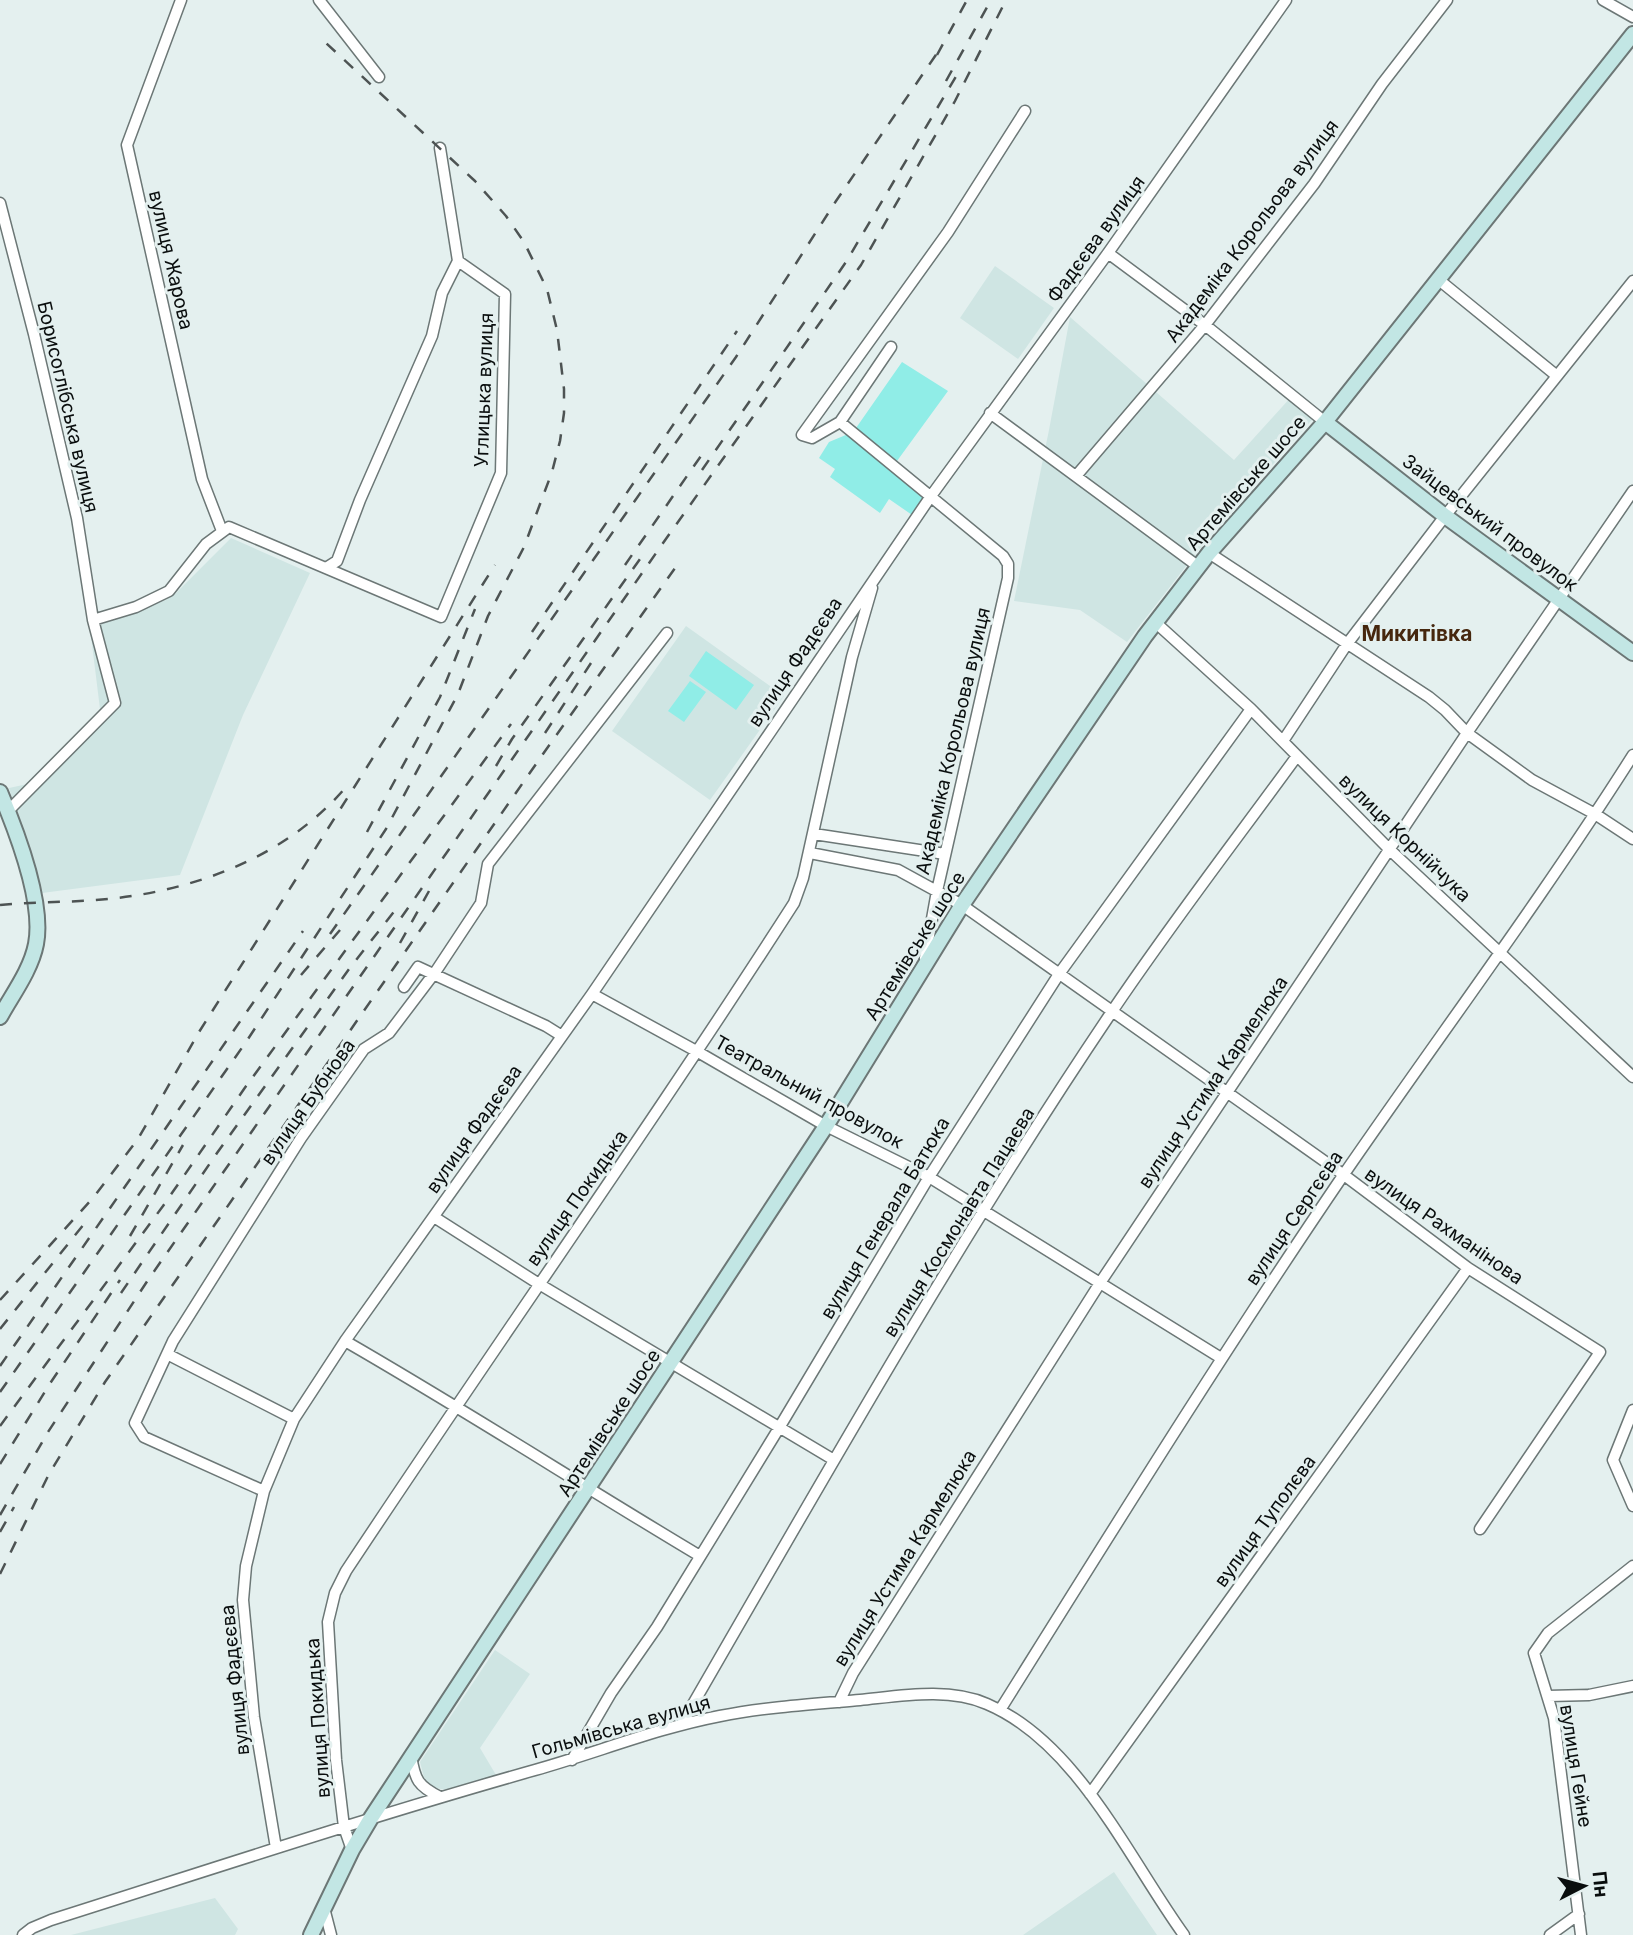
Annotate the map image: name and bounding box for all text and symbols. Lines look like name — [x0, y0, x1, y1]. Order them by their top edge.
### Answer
street label: Академіка Корольова вулиця — [1161, 115, 1343, 347]
street label: Фадєєва вулиця — [1042, 171, 1150, 307]
street label: вулиця Жарова — [144, 188, 198, 332]
street label: Борисоглібська вулиця — [32, 299, 104, 515]
street label: Углицька вулиця — [470, 312, 498, 468]
street label: Артемівське шосе — [1181, 411, 1311, 555]
street label: Зайцевський провулок — [1398, 449, 1583, 597]
street label: вулиця Фадєєва — [743, 593, 847, 731]
street label: Академіка Корольова вулиця — [911, 605, 995, 877]
district label: Микитівка — [1361, 621, 1473, 646]
street label: вулиця Корнійчука — [1334, 769, 1476, 907]
street label: Артемівське шосе — [860, 867, 970, 1025]
street label: вулиця Устима Кармелюка — [1133, 972, 1293, 1192]
street label: Театральний провулок — [711, 1030, 908, 1154]
street label: вулиця Бубнова — [256, 1035, 360, 1169]
street label: вулиця Фадєєва — [421, 1060, 527, 1198]
street label: вулиця Космонавта Пацаєва — [879, 1103, 1039, 1341]
street label: вулиця Генерала Батюка — [816, 1113, 954, 1323]
street label: вулиця Покидька — [522, 1126, 632, 1270]
street label: вулиця Сергєєва — [1240, 1146, 1348, 1290]
street label: вулиця Рахманінова — [1360, 1163, 1528, 1289]
street label: Артемівське шосе — [553, 1345, 665, 1501]
street label: вулиця Устима Кармелюка — [829, 1445, 981, 1671]
street label: вулиця Туполєва — [1209, 1451, 1321, 1591]
street label: вулиця Фадєєва — [216, 1604, 254, 1756]
street label: вулиця Покидька — [301, 1637, 335, 1799]
street label: Гольмівська вулиця — [529, 1690, 713, 1764]
street label: вулиця Гейне — [1555, 1703, 1597, 1829]
north arrow — [1549, 1851, 1619, 1921]
text: Пн — [1588, 1870, 1613, 1898]

